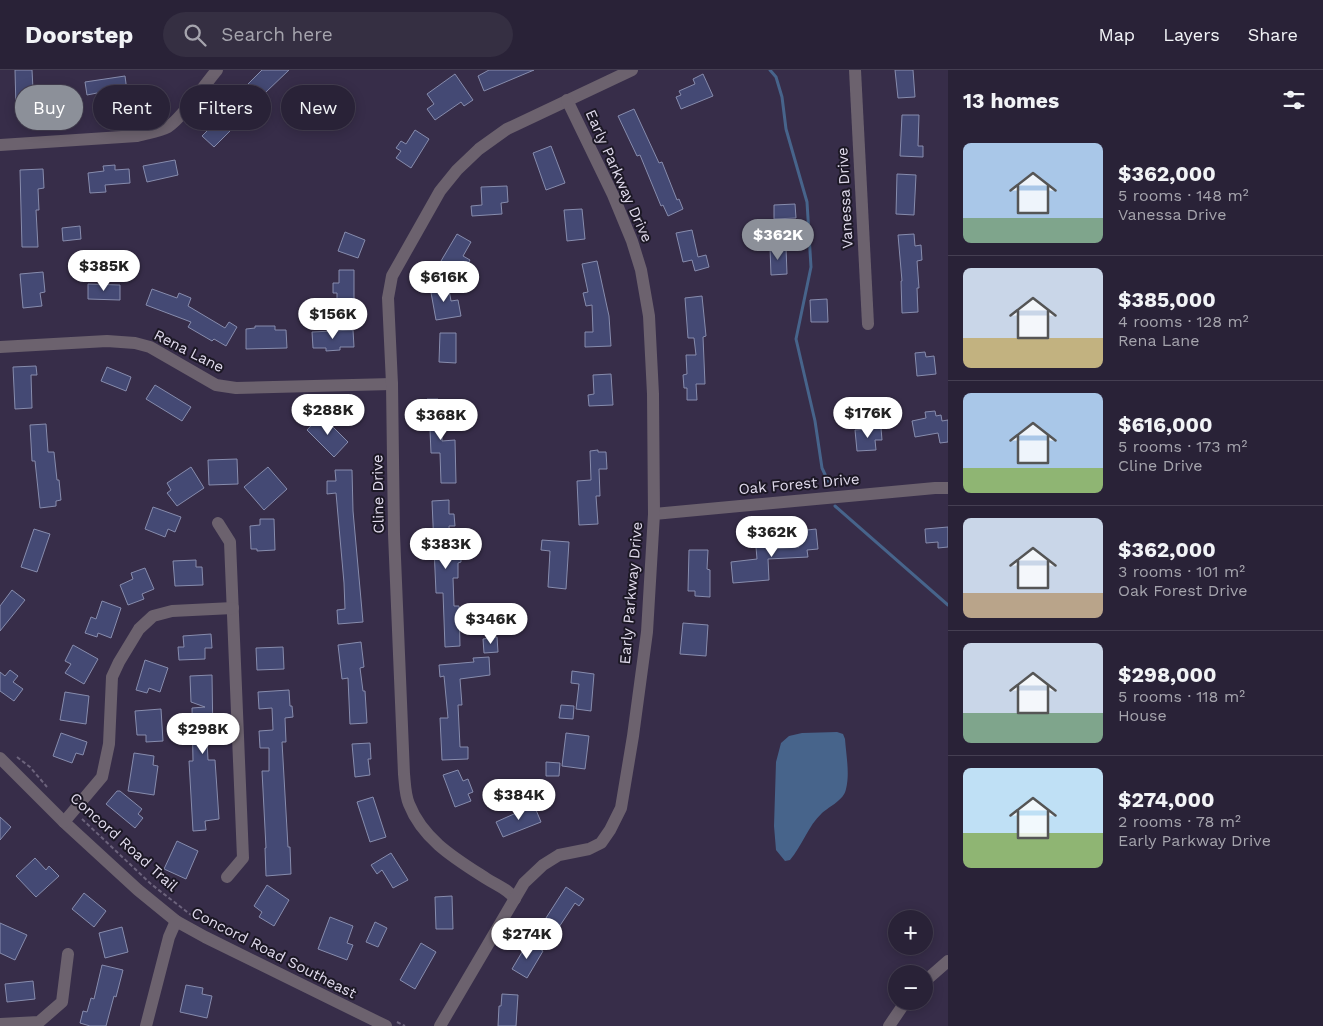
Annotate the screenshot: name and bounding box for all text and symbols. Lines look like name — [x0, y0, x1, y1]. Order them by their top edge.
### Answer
search box — [163, 12, 513, 57]
text: Doorstep — [25, 21, 133, 49]
icon: search — [181, 21, 209, 49]
text: Search here — [221, 23, 333, 46]
text: Map — [1098, 24, 1135, 45]
text: Layers — [1163, 24, 1220, 45]
text: Share — [1248, 24, 1298, 45]
chip: Buy — [15, 85, 83, 130]
chip: Rent — [93, 85, 170, 130]
chip: Filters — [180, 85, 271, 130]
chip: New — [281, 85, 355, 130]
icon: filters — [1280, 86, 1308, 114]
text: 13 homes — [963, 88, 1059, 113]
street label: Early Parkway Drive — [582, 107, 656, 245]
street label: Vanessa Drive — [833, 147, 857, 249]
text: $362,000 — [1118, 161, 1216, 186]
icon: home — [1003, 163, 1063, 223]
text: 5 rooms · 148 m² — [1118, 186, 1249, 205]
text: Vanessa Drive — [1118, 205, 1226, 224]
pin: $362K — [743, 218, 813, 261]
text: $362K — [753, 225, 803, 244]
pin: $385K — [69, 250, 139, 292]
text: $385K — [79, 256, 129, 275]
pin: $616K — [409, 260, 479, 303]
text: $616K — [420, 267, 468, 286]
text: $385,000 — [1118, 287, 1216, 312]
icon: home — [1003, 288, 1063, 348]
pin: $156K — [298, 298, 368, 340]
text: $156K — [309, 304, 357, 323]
text: 4 rooms · 128 m² — [1118, 312, 1249, 331]
street label: Rena Lane — [151, 326, 227, 376]
text: Rena Lane — [1118, 331, 1199, 350]
pin: $288K — [293, 394, 363, 436]
pin: $176K — [833, 396, 903, 439]
pin: $368K — [406, 398, 476, 441]
text: $288K — [303, 400, 353, 419]
text: $176K — [844, 403, 892, 422]
text: $368K — [416, 405, 466, 424]
text: $616,000 — [1118, 412, 1212, 437]
icon: home — [1003, 413, 1063, 473]
text: 5 rooms · 173 m² — [1118, 437, 1247, 456]
street label: Cline Drive — [368, 454, 388, 534]
text: Cline Drive — [1118, 456, 1203, 475]
street label: Oak Forest Drive — [738, 470, 860, 498]
pin: $362K — [737, 516, 807, 558]
street label: Early Parkway Drive — [616, 521, 646, 665]
text: $362K — [747, 522, 797, 541]
pin: $383K — [411, 528, 481, 570]
text: $383K — [421, 534, 471, 553]
text: $362,000 — [1118, 537, 1216, 562]
icon: home — [1003, 538, 1063, 598]
text: 3 rooms · 101 m² — [1118, 562, 1245, 581]
text: Oak Forest Drive — [1118, 581, 1248, 600]
pin: $346K — [456, 602, 526, 645]
text: $346K — [465, 609, 517, 628]
text: $298,000 — [1118, 662, 1217, 687]
icon: home — [1003, 663, 1063, 723]
text: 5 rooms · 118 m² — [1118, 687, 1245, 706]
text: House — [1118, 706, 1167, 725]
pin: $298K — [168, 712, 238, 755]
text: $298K — [178, 719, 228, 738]
pin: $384K — [484, 778, 554, 821]
text: $384K — [493, 785, 545, 804]
text: $274,000 — [1118, 787, 1215, 812]
icon: home — [1003, 788, 1063, 848]
street label: Concord Road Trail — [66, 789, 182, 895]
text: 2 rooms · 78 m² — [1118, 812, 1241, 831]
text: Early Parkway Drive — [1118, 831, 1271, 850]
street label: Concord Road Southeast — [188, 903, 360, 1003]
map controls — [888, 910, 933, 1010]
button: + — [888, 910, 933, 955]
pin: $274K — [492, 918, 562, 960]
text: $274K — [502, 924, 552, 943]
button: − — [888, 965, 933, 1010]

